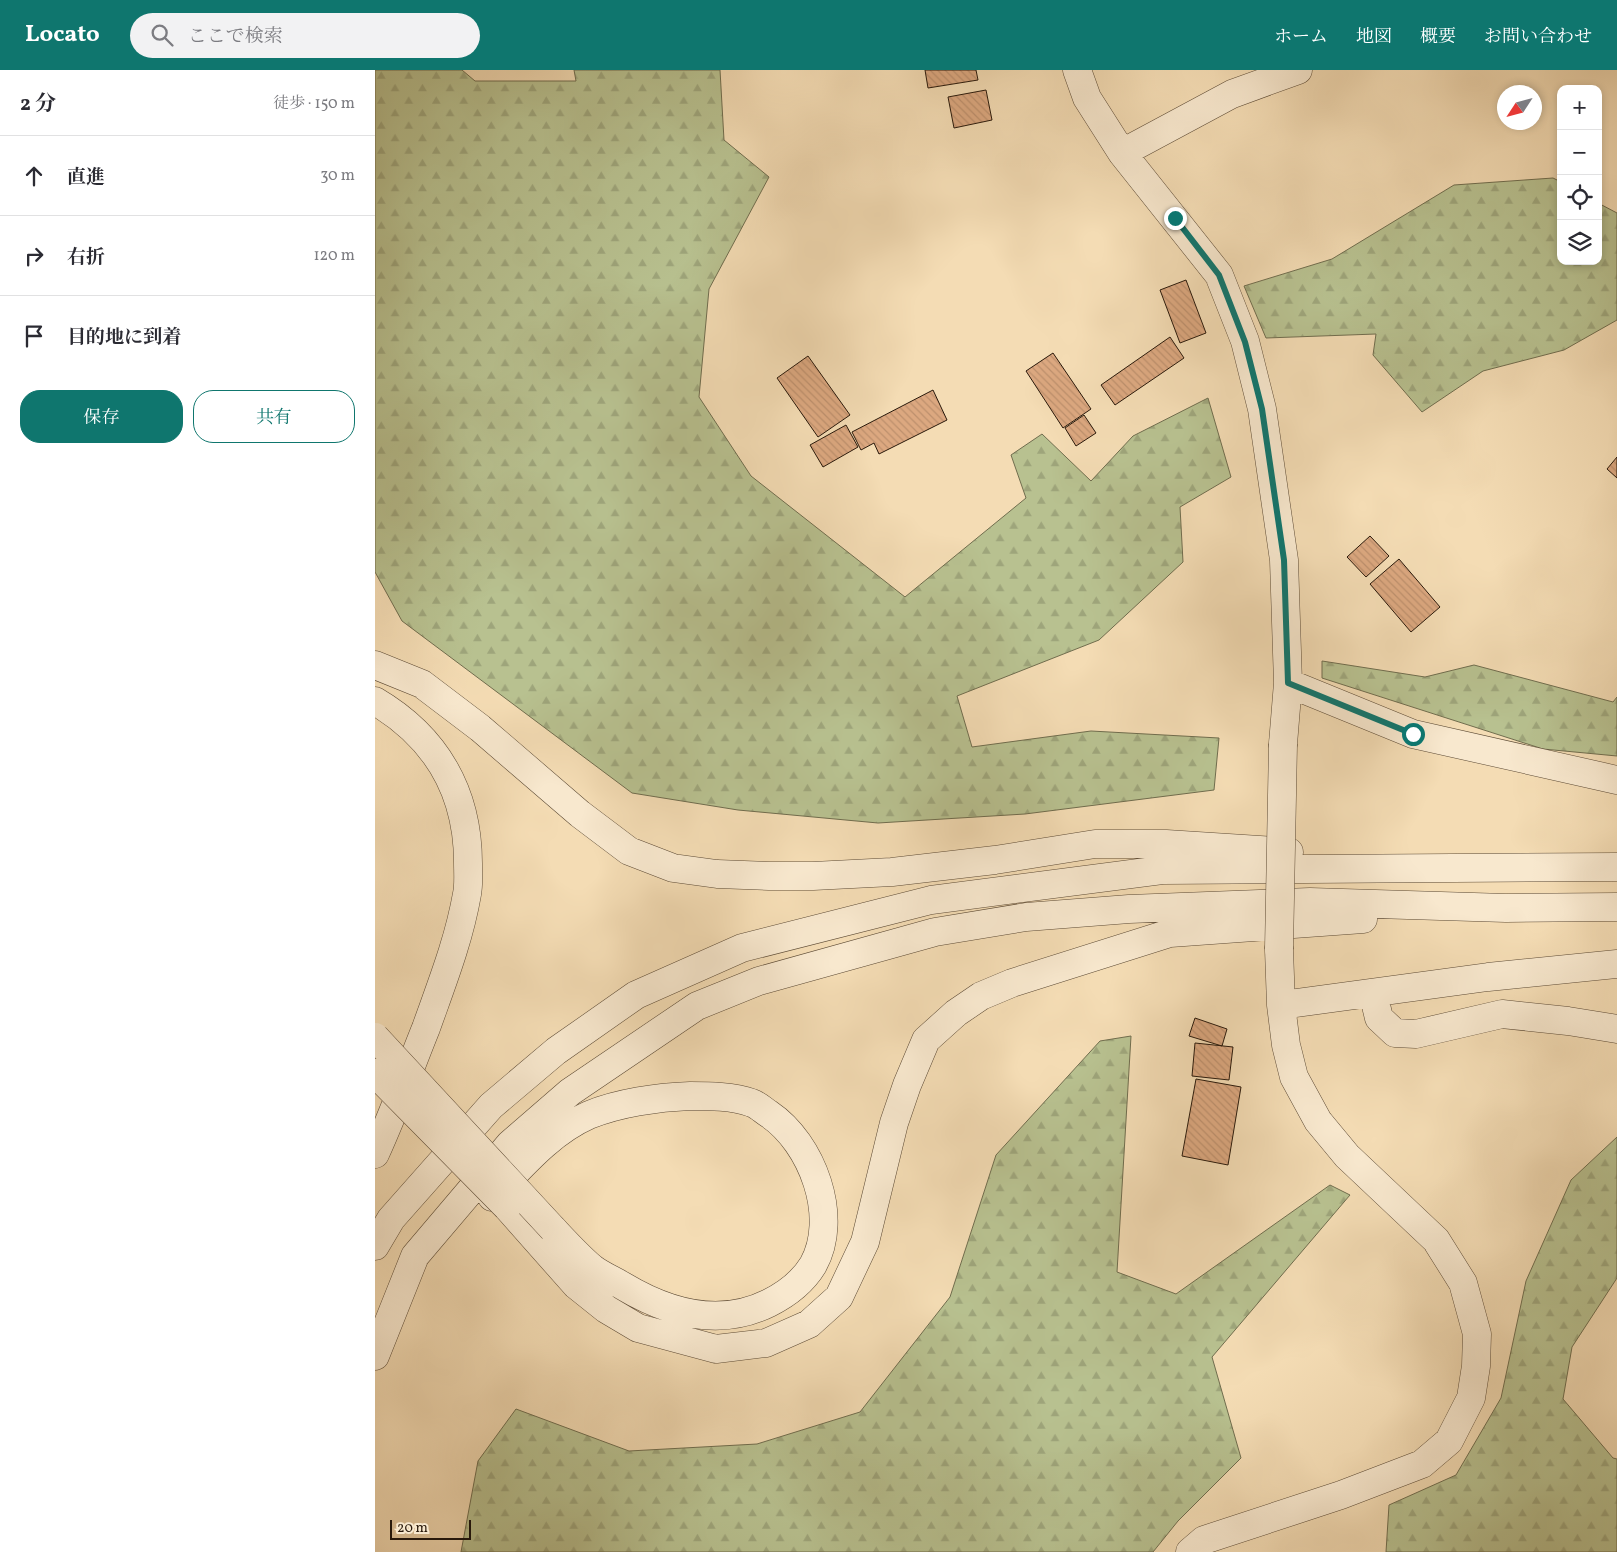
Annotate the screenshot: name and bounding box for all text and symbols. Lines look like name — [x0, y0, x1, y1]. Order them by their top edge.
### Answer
search box — [130, 13, 480, 58]
text: Locato — [25, 18, 100, 52]
icon: search — [148, 21, 176, 49]
text: ここで検索 — [188, 24, 283, 50]
text: ホーム — [1274, 25, 1328, 50]
text: 地図 — [1356, 25, 1392, 50]
text: 概要 — [1420, 25, 1456, 50]
text: お問い合わせ — [1484, 25, 1592, 50]
north arrow — [1497, 85, 1542, 130]
map controls — [1557, 85, 1602, 265]
button: + — [1557, 85, 1602, 130]
text: 2 分 — [20, 90, 56, 119]
text: 徒歩 · 150 m — [273, 93, 355, 115]
button: − — [1557, 130, 1602, 175]
icon: ahead — [20, 162, 48, 190]
text: 直進 — [67, 165, 105, 191]
text: 30 m — [320, 165, 355, 187]
button: locate — [1557, 175, 1602, 220]
route end — [1164, 207, 1187, 230]
button: layers — [1557, 220, 1602, 265]
icon: right — [20, 242, 48, 270]
text: 右折 — [67, 245, 105, 271]
text: 120 m — [313, 245, 355, 267]
icon: arrive — [20, 322, 48, 350]
text: 目的地に到着 — [67, 325, 181, 351]
button: 保存 — [20, 390, 183, 443]
button: 共有 — [193, 390, 355, 443]
route start — [1402, 723, 1425, 746]
scale bar — [390, 1517, 471, 1540]
text: 20 m — [397, 1519, 428, 1538]

